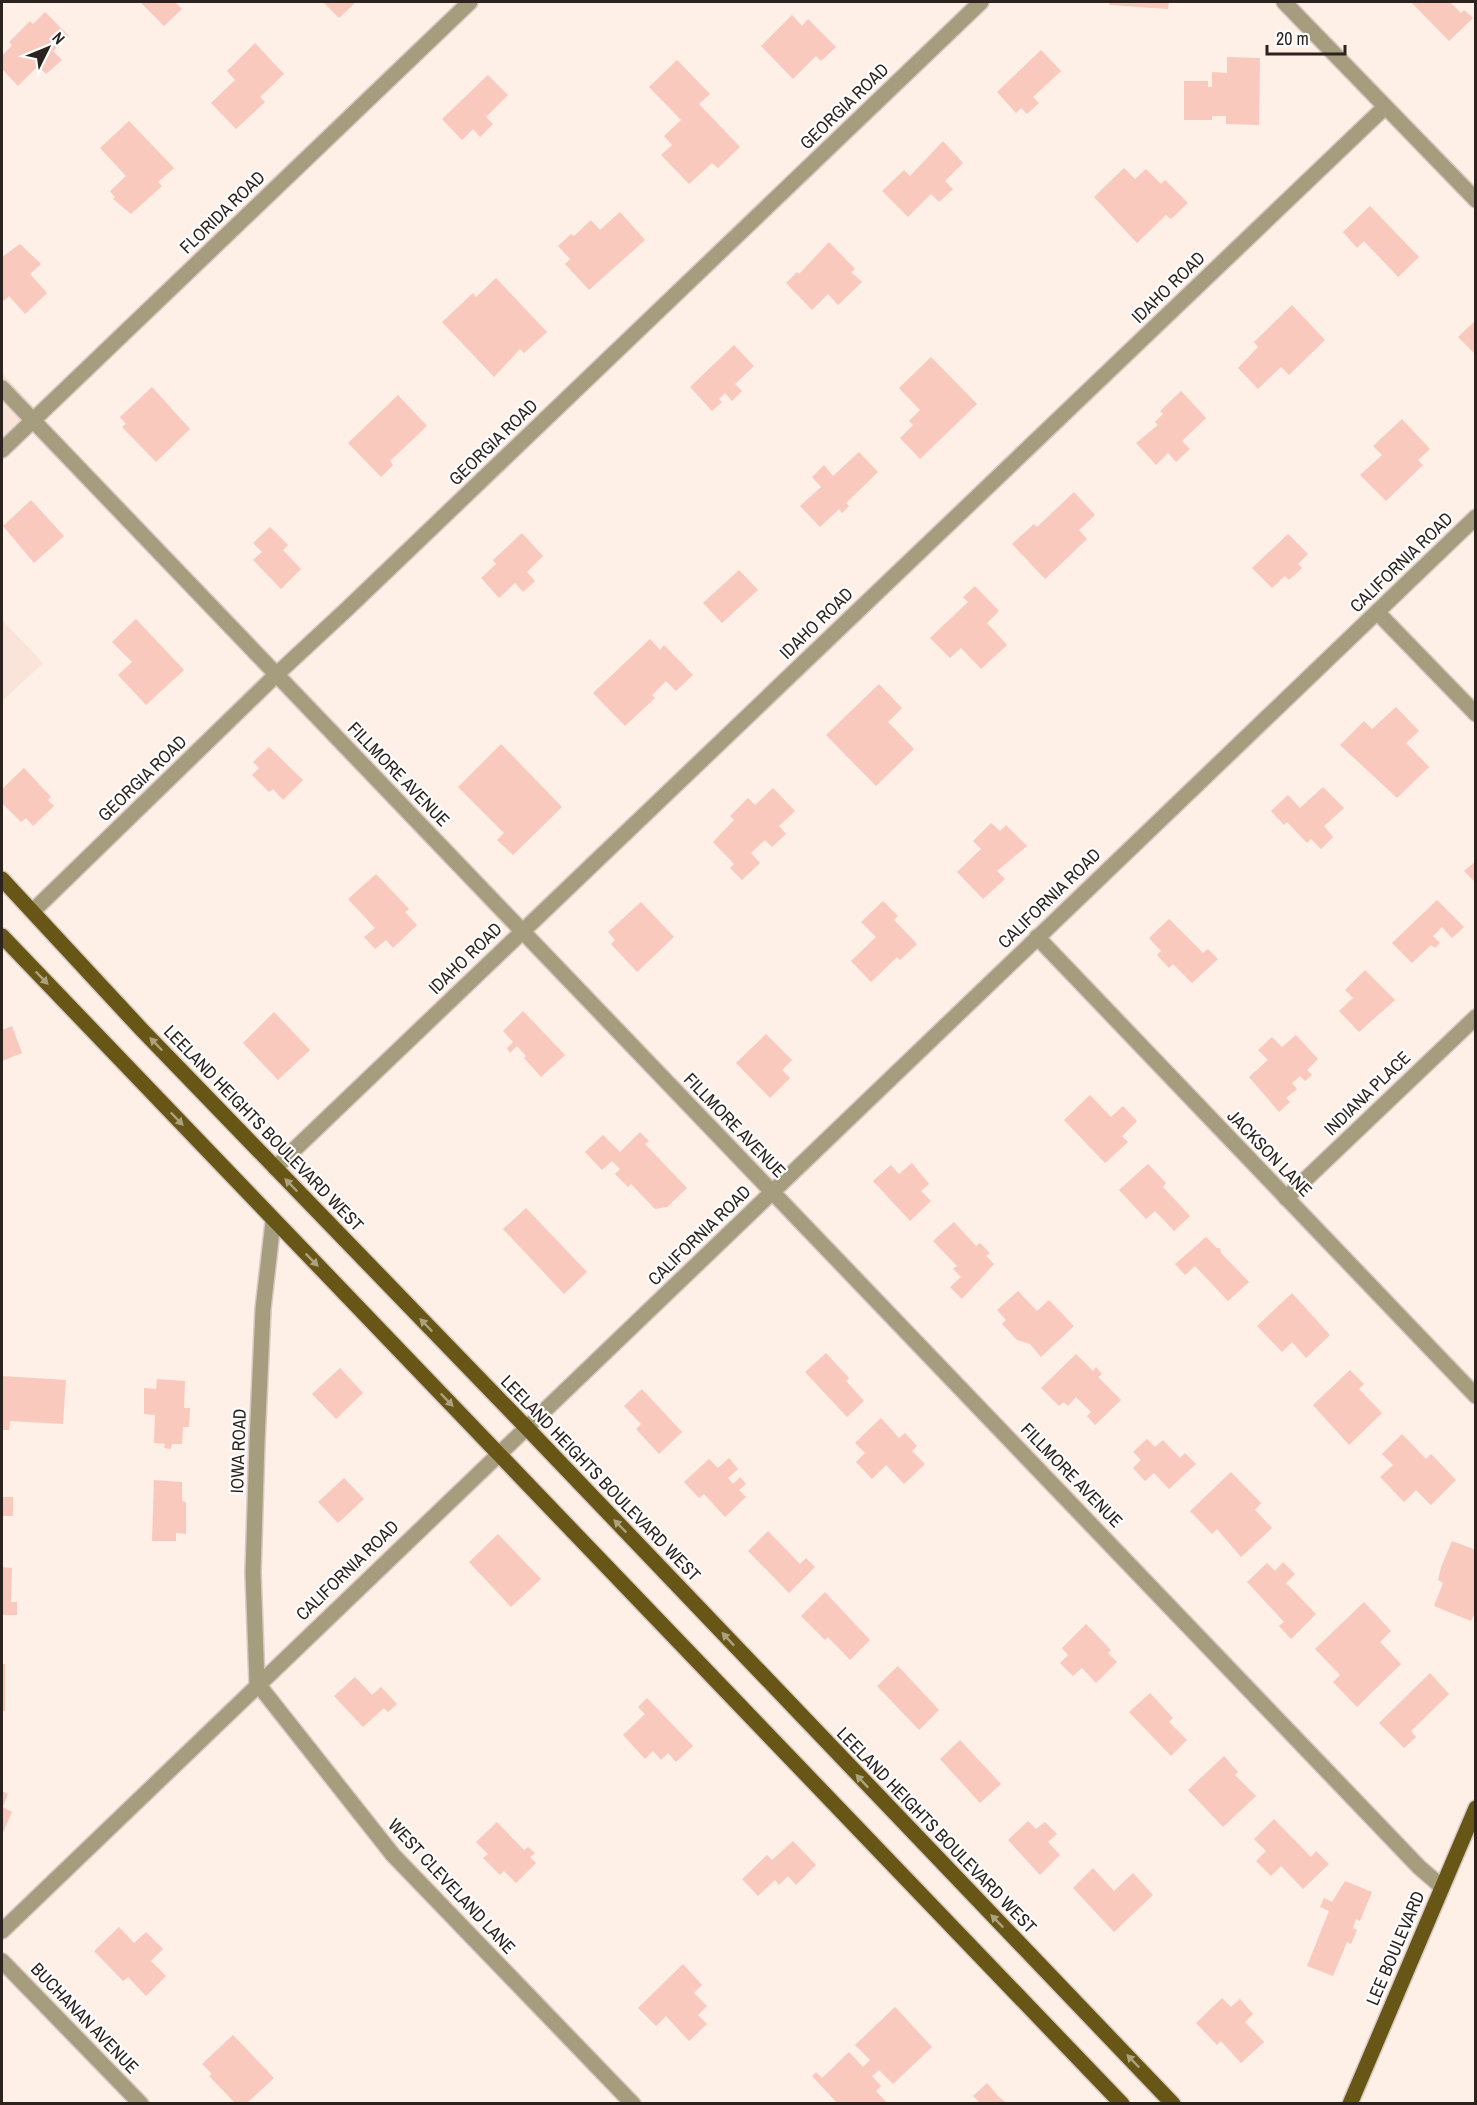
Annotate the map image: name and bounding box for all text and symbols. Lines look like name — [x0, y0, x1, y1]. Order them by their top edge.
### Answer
north arrow — [18, 18, 78, 78]
scale bar — [1267, 18, 1345, 56]
text: 20 m — [1276, 26, 1309, 51]
text: N — [48, 27, 70, 49]
street label: GEORGIA ROAD — [794, 57, 894, 155]
street label: FLORIDA ROAD — [174, 165, 270, 259]
street label: IDAHO ROAD — [1126, 246, 1210, 328]
street label: GEORGIA ROAD — [443, 393, 543, 491]
street label: CALIFORNIA ROAD — [1344, 506, 1458, 618]
street label: IDAHO ROAD — [774, 582, 858, 664]
street label: FILLMORE AVENUE — [343, 716, 455, 832]
street label: GEORGIA ROAD — [92, 729, 192, 827]
street label: CALIFORNIA ROAD — [992, 842, 1106, 954]
street label: IDAHO ROAD — [423, 917, 507, 999]
one-way arrow — [35, 971, 49, 986]
street label: LEELAND HEIGHTS BOULEVARD WEST — [159, 1019, 369, 1237]
one-way arrow — [149, 1037, 163, 1052]
street label: INDIANA PLACE — [1318, 1045, 1416, 1141]
street label: FILLMORE AVENUE — [679, 1067, 791, 1183]
street label: JACKSON LANE — [1222, 1104, 1318, 1202]
one-way arrow — [170, 1111, 184, 1125]
one-way arrow — [285, 1178, 299, 1192]
street label: CALIFORNIA ROAD — [642, 1179, 756, 1291]
one-way arrow — [304, 1252, 318, 1266]
one-way arrow — [420, 1319, 434, 1333]
street label: LEELAND HEIGHTS BOULEVARD WEST — [496, 1369, 706, 1587]
one-way arrow — [440, 1393, 454, 1408]
street label: IOWA ROAD — [224, 1408, 252, 1494]
street label: FILLMORE AVENUE — [1016, 1417, 1128, 1533]
street label: CALIFORNIA ROAD — [290, 1514, 404, 1626]
one-way arrow — [613, 1518, 627, 1533]
one-way arrow — [722, 1632, 735, 1647]
street label: LEELAND HEIGHTS BOULEVARD WEST — [832, 1721, 1042, 1939]
one-way arrow — [855, 1773, 869, 1788]
street label: WEST CLEVELAND LANE — [383, 1813, 521, 1959]
street label: LEE BOULEVARD — [1360, 1887, 1430, 2009]
one-way arrow — [990, 1914, 1004, 1929]
street label: BUCHANAN AVENUE — [25, 1957, 145, 2079]
one-way arrow — [1126, 2055, 1140, 2069]

